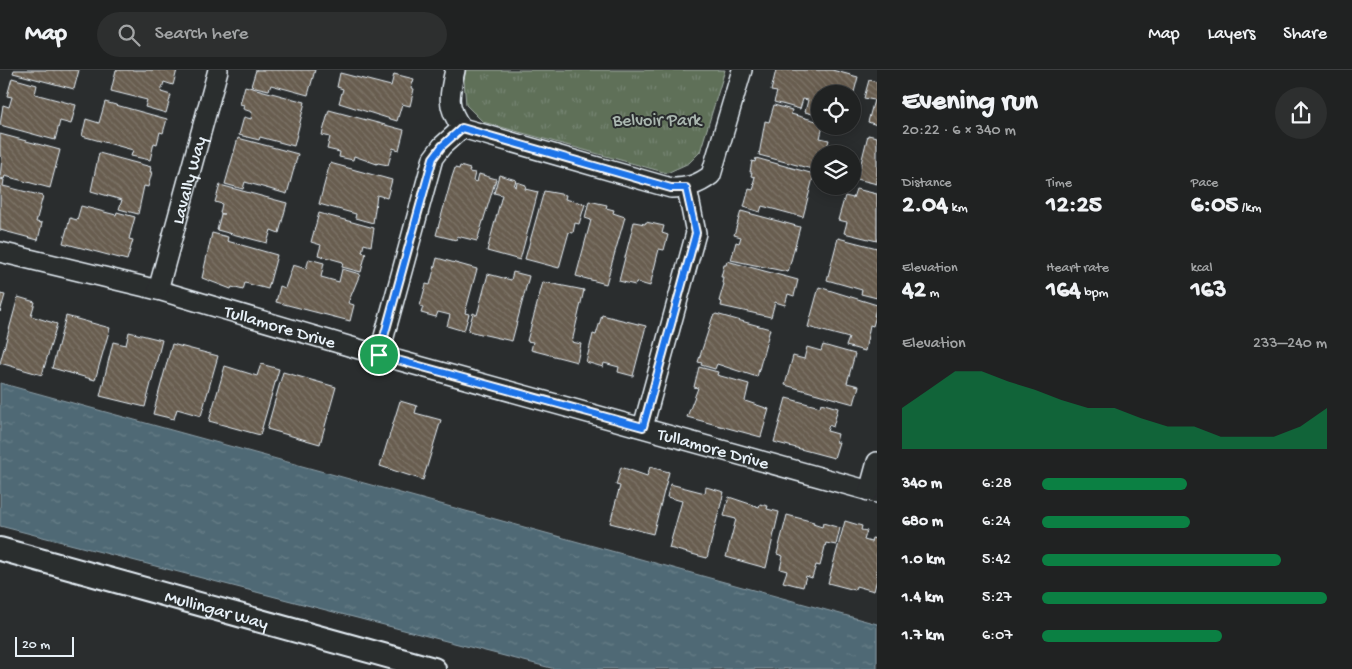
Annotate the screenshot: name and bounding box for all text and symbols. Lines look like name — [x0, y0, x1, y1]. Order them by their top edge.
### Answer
search box — [97, 12, 447, 57]
text: Map — [25, 20, 67, 49]
icon: search — [115, 21, 143, 49]
text: Search here — [155, 23, 248, 46]
text: Map — [1148, 24, 1180, 45]
text: Layers — [1208, 24, 1255, 45]
text: Share — [1283, 24, 1327, 45]
map controls — [811, 85, 861, 195]
button: locate — [811, 85, 861, 135]
text: Evening run — [902, 86, 1038, 119]
button: share — [1275, 87, 1327, 139]
park label: Belvoir Park — [612, 111, 703, 132]
text: 20:22 · 6 × 340 m — [902, 122, 1016, 141]
street label: Lavally Way — [168, 134, 212, 227]
button: layers — [811, 145, 861, 195]
text: Distance — [902, 175, 951, 192]
text: Time — [1046, 175, 1072, 192]
text: Pace — [1191, 175, 1218, 192]
text: 2.04 — [902, 192, 948, 221]
text: 12:25 — [1046, 192, 1102, 221]
text: 6:05 — [1191, 192, 1239, 221]
text: km — [948, 200, 968, 217]
text: /km — [1239, 200, 1261, 217]
text: Elevation — [902, 260, 958, 277]
text: Heart rate — [1046, 260, 1109, 277]
text: kcal — [1191, 260, 1213, 277]
text: 42 — [902, 277, 926, 306]
text: 164 — [1046, 277, 1081, 306]
text: 163 — [1191, 277, 1226, 306]
text: m — [926, 285, 939, 302]
text: bpm — [1081, 285, 1108, 302]
street label: Tullamore Drive — [221, 302, 338, 355]
pin — [358, 334, 400, 376]
text: Elevation — [902, 335, 966, 354]
text: 233–240 m — [1253, 335, 1327, 354]
icon: arrive — [365, 341, 393, 369]
street label: Tullamore Drive — [654, 424, 772, 476]
text: 340 m — [902, 475, 942, 494]
text: 6:28 — [982, 475, 1012, 494]
text: 680 m — [902, 513, 943, 532]
text: 6:24 — [982, 513, 1011, 532]
text: 1.0 km — [902, 551, 945, 570]
text: 5:42 — [982, 551, 1011, 570]
street label: Mullingar Way — [162, 587, 270, 636]
text: 1.4 km — [902, 589, 943, 608]
text: 5:27 — [982, 589, 1012, 608]
text: 1.7 km — [902, 627, 944, 646]
text: 6:07 — [982, 627, 1013, 646]
scale bar — [15, 634, 74, 657]
text: 20 m — [22, 637, 50, 654]

